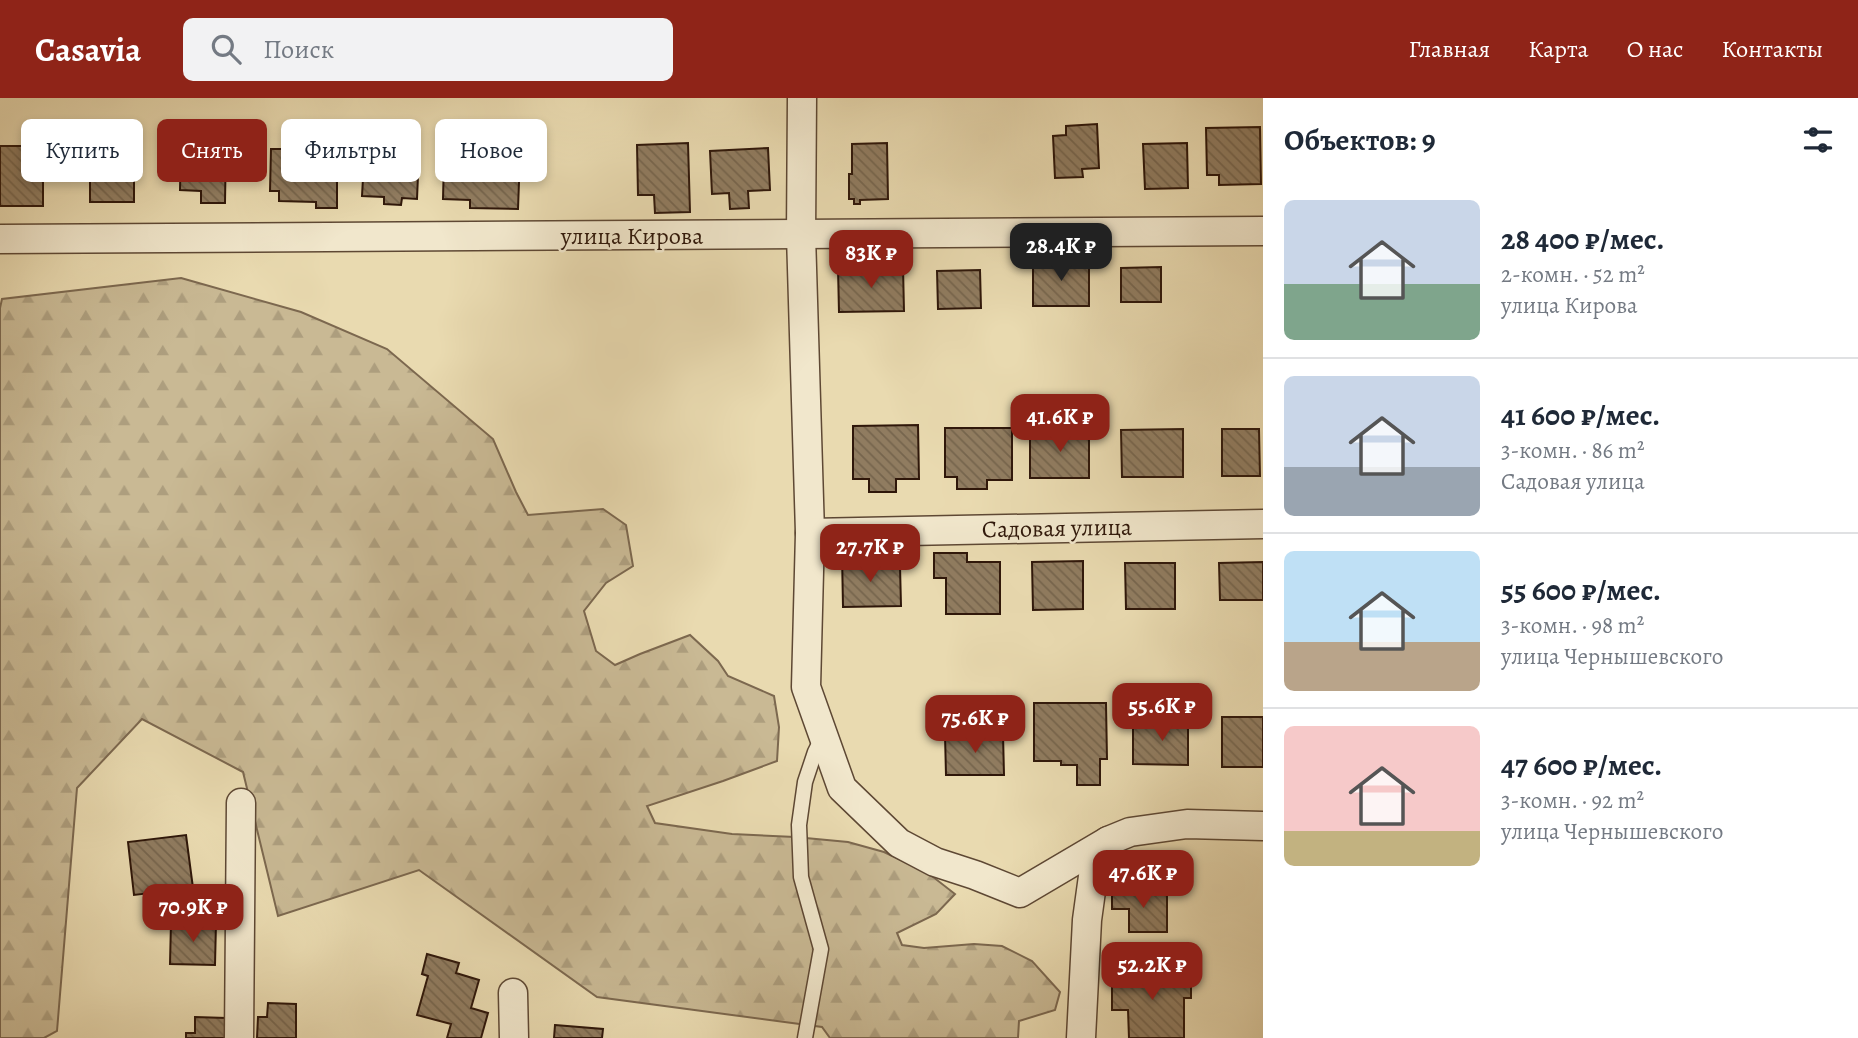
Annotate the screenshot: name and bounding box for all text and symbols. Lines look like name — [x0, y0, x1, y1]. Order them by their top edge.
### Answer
search box — [183, 18, 673, 81]
text: Casavia — [35, 27, 141, 72]
icon: search — [207, 30, 245, 68]
text: Поиск — [263, 32, 334, 67]
text: Главная — [1409, 33, 1490, 65]
text: Карта — [1528, 33, 1589, 65]
text: О нас — [1627, 33, 1683, 65]
text: Контакты — [1721, 33, 1823, 65]
chip: Купить — [21, 119, 143, 182]
chip: Снять — [157, 119, 267, 182]
chip: Фильтры — [281, 119, 421, 182]
chip: Новое — [435, 119, 547, 182]
text: Объектов: 9 — [1284, 120, 1436, 160]
icon: filters — [1799, 121, 1837, 159]
text: 28 400 ₽/мес. — [1501, 219, 1664, 259]
street label: улица Кирова — [560, 220, 703, 252]
pin: 28.4K ₽ — [996, 223, 1126, 283]
icon: home — [1340, 228, 1424, 312]
pin: 83K ₽ — [822, 230, 920, 290]
text: 28.4K ₽ — [1026, 230, 1096, 261]
text: 83K ₽ — [845, 237, 897, 268]
text: 2-комн. · 52 m² — [1501, 259, 1645, 290]
text: улица Кирова — [1501, 290, 1638, 321]
pin: 41.6K ₽ — [995, 394, 1125, 454]
text: 41 600 ₽/мес. — [1501, 395, 1660, 435]
text: 41.6K ₽ — [1027, 401, 1093, 432]
icon: home — [1340, 404, 1424, 488]
text: 3-комн. · 86 m² — [1501, 435, 1644, 466]
text: Садовая улица — [1501, 466, 1645, 497]
street label: Садовая улица — [982, 511, 1132, 545]
pin: 27.7K ₽ — [805, 524, 935, 584]
text: 27.7K ₽ — [836, 531, 904, 562]
text: 55 600 ₽/мес. — [1501, 570, 1661, 610]
icon: home — [1340, 579, 1424, 663]
text: 3-комн. · 98 m² — [1501, 610, 1644, 641]
text: улица Чернышевского — [1501, 641, 1723, 672]
pin: 55.6K ₽ — [1097, 684, 1227, 743]
text: 55.6K ₽ — [1128, 690, 1196, 721]
pin: 75.6K ₽ — [910, 696, 1040, 755]
text: 75.6K ₽ — [941, 702, 1009, 733]
text: 47 600 ₽/мес. — [1501, 745, 1662, 785]
icon: home — [1340, 754, 1424, 838]
text: 3-комн. · 92 m² — [1501, 785, 1644, 816]
text: улица Чернышевского — [1501, 816, 1723, 847]
pin: 47.6K ₽ — [1078, 850, 1208, 910]
text: 47.6K ₽ — [1109, 857, 1177, 888]
pin: 70.9K ₽ — [128, 884, 258, 944]
text: 70.9K ₽ — [158, 891, 228, 922]
pin: 52.2K ₽ — [1087, 942, 1217, 1002]
text: 52.2K ₽ — [1117, 949, 1187, 980]

